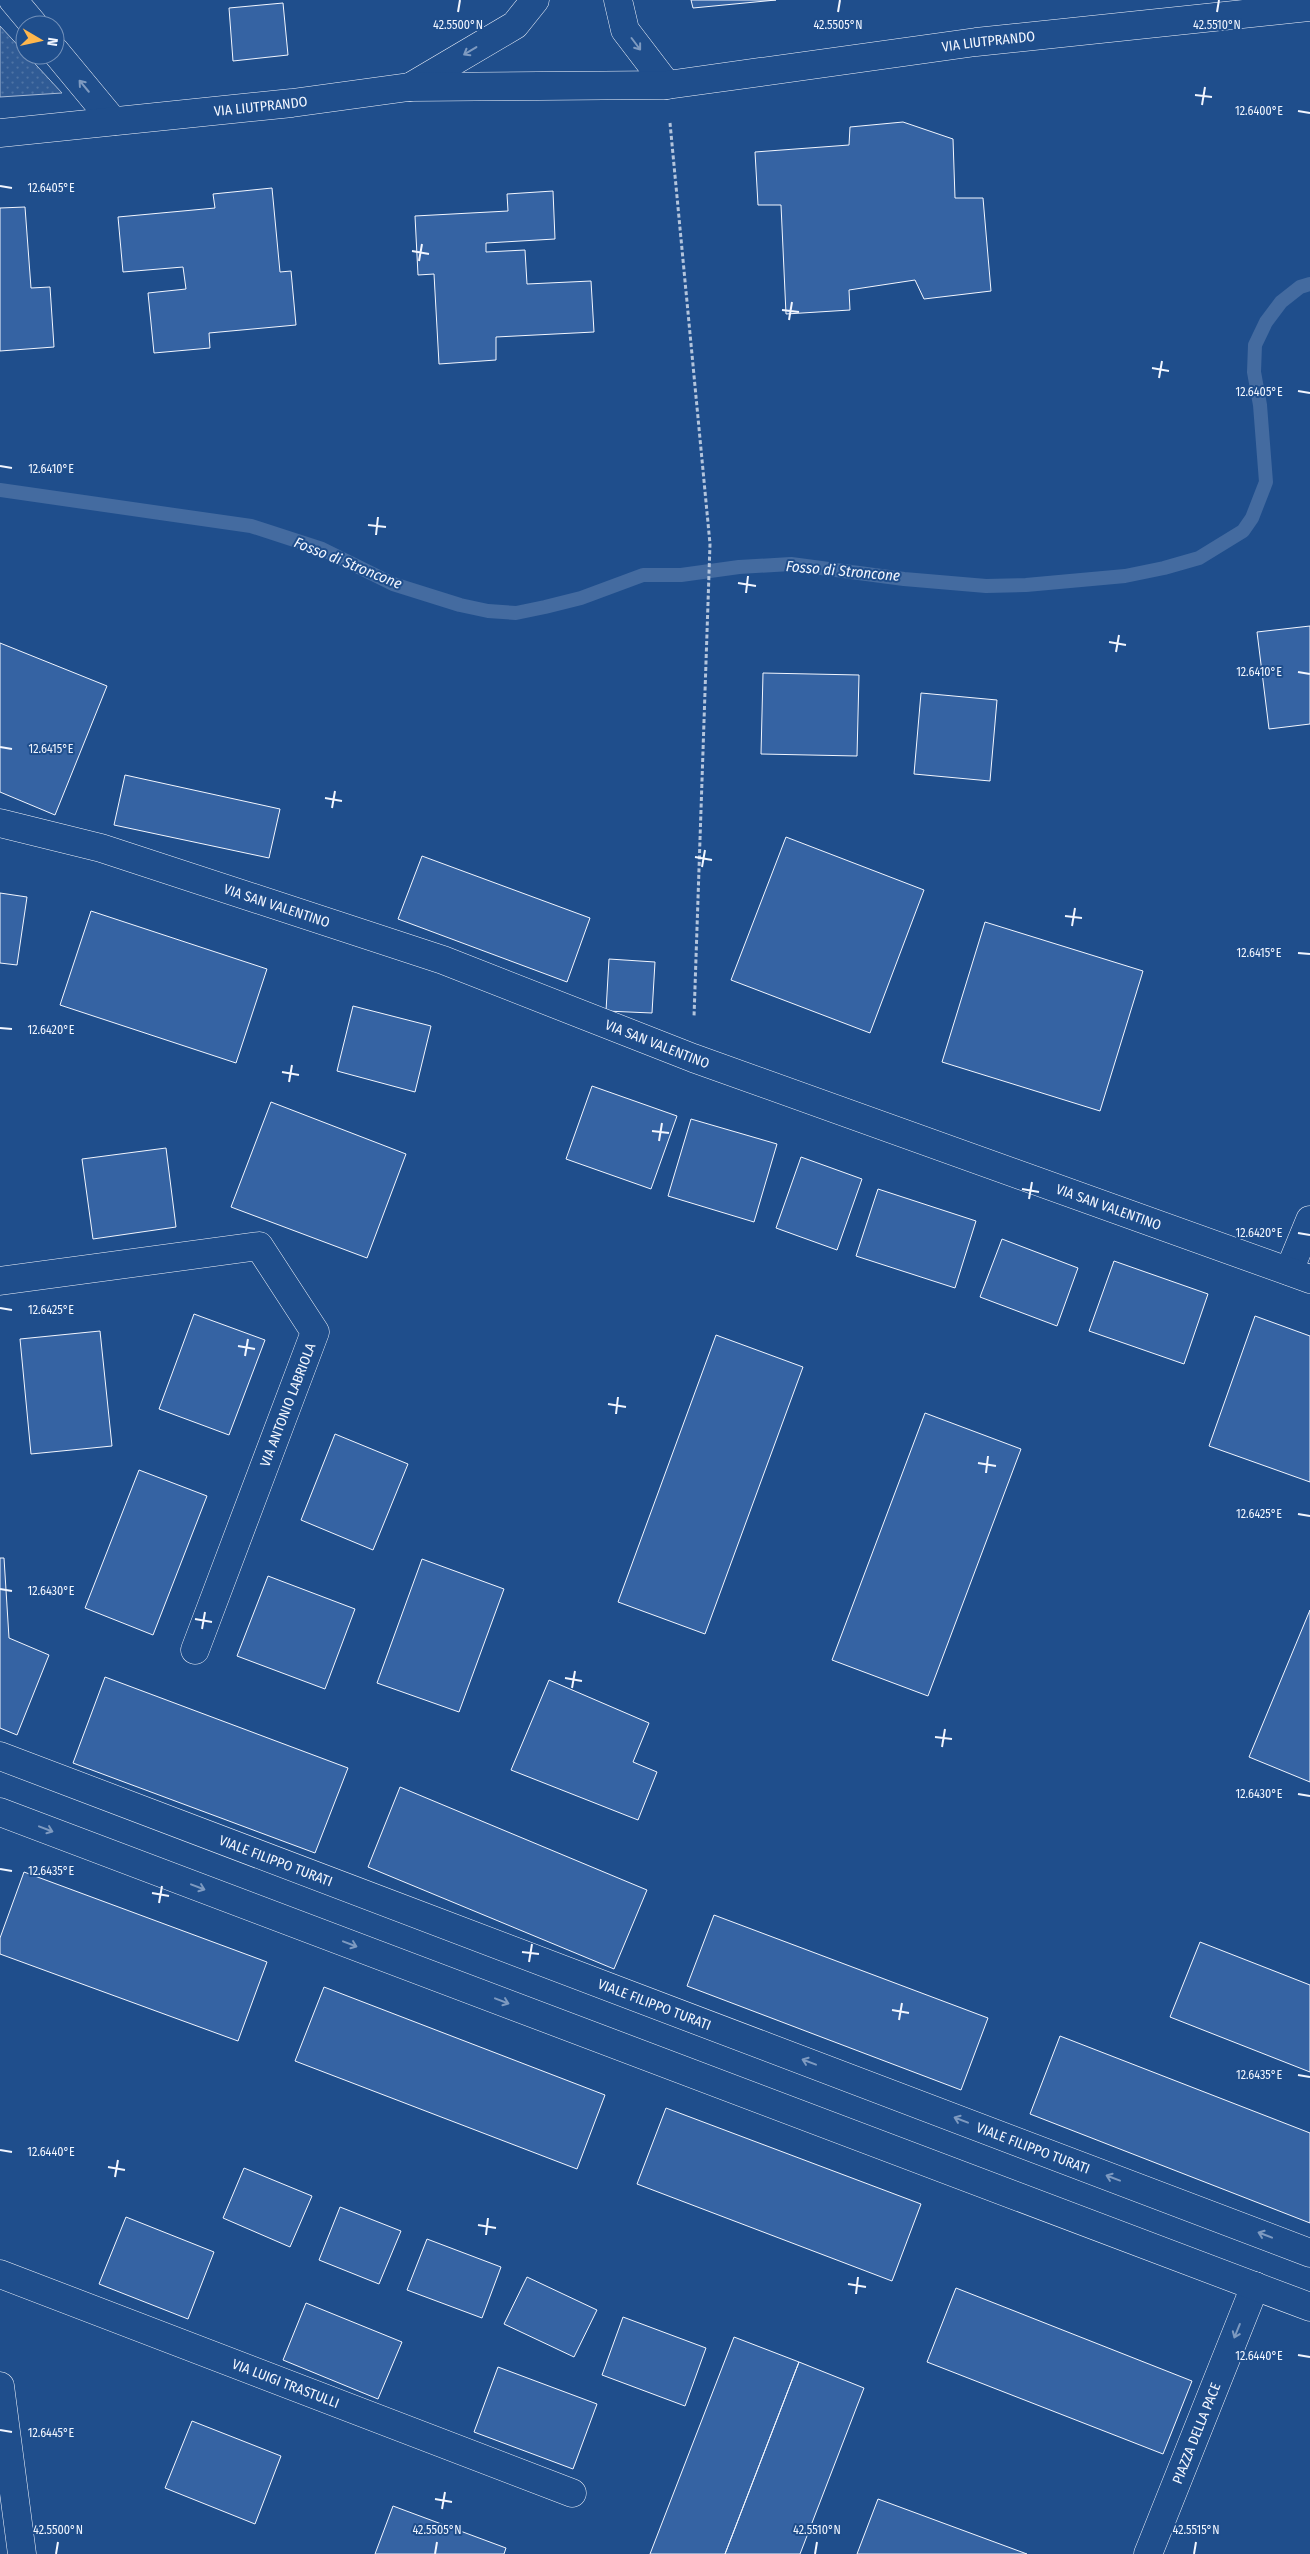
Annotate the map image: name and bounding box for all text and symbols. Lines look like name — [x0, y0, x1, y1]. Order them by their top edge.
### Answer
north arrow — [15, 15, 65, 65]
text: 42.5500°N — [433, 18, 483, 32]
text: 42.5505°N — [813, 18, 863, 32]
text: 42.5510°N — [1193, 18, 1241, 32]
street label: VIA LIUTPRANDO — [941, 27, 1036, 55]
text: N — [43, 36, 61, 47]
one-way arrow — [631, 37, 642, 50]
one-way arrow — [464, 47, 478, 57]
one-way arrow — [79, 80, 90, 93]
street label: VIA LIUTPRANDO — [213, 92, 309, 119]
text: 12.6400°E — [1235, 104, 1283, 118]
text: 12.6405°E — [27, 181, 75, 195]
text: 12.6405°E — [1235, 385, 1283, 399]
text: 12.6410°E — [28, 462, 74, 476]
water label: Fosso di Stroncone — [292, 533, 404, 593]
water label: Fosso di Stroncone — [785, 557, 901, 585]
text: 12.6410°E — [1236, 665, 1282, 679]
text: 12.6415°E — [29, 742, 74, 756]
street label: VIA SAN VALENTINO — [222, 880, 332, 931]
text: 12.6415°E — [1237, 946, 1282, 960]
street label: VIA SAN VALENTINO — [603, 1016, 712, 1072]
text: 12.6420°E — [28, 1023, 75, 1037]
street label: VIA SAN VALENTINO — [1054, 1180, 1164, 1234]
text: 12.6420°E — [1236, 1226, 1283, 1240]
text: 12.6425°E — [28, 1303, 74, 1317]
street label: VIA ANTONIO LABRIOLA — [257, 1340, 320, 1469]
text: 12.6425°E — [1236, 1507, 1282, 1521]
text: 12.6430°E — [28, 1584, 75, 1598]
text: 12.6430°E — [1236, 1787, 1283, 1801]
one-way arrow — [37, 1825, 53, 1834]
street label: VIALE FILIPPO TURATI — [217, 1831, 335, 1890]
text: 12.6435°E — [28, 1864, 74, 1878]
one-way arrow — [190, 1883, 205, 1892]
one-way arrow — [341, 1940, 357, 1949]
street label: VIALE FILIPPO TURATI — [595, 1975, 714, 2034]
one-way arrow — [493, 1997, 509, 2006]
one-way arrow — [802, 2057, 817, 2066]
text: 12.6435°E — [1236, 2068, 1282, 2082]
one-way arrow — [954, 2115, 969, 2124]
street label: VIALE FILIPPO TURATI — [974, 2119, 1092, 2177]
text: 12.6440°E — [27, 2145, 75, 2159]
one-way arrow — [1105, 2172, 1120, 2181]
one-way arrow — [1257, 2230, 1273, 2239]
one-way arrow — [1231, 2323, 1241, 2338]
text: 12.6440°E — [1235, 2349, 1283, 2363]
street label: VIA LUIGI TRASTULLI — [230, 2355, 342, 2412]
street label: PIAZZA DELLA PACE — [1168, 2380, 1224, 2486]
text: 12.6445°E — [28, 2426, 75, 2440]
text: 42.5500°N — [33, 2523, 83, 2537]
text: 42.5505°N — [412, 2523, 462, 2537]
text: 42.5510°N — [793, 2523, 841, 2537]
text: 42.5515°N — [1173, 2523, 1219, 2537]

